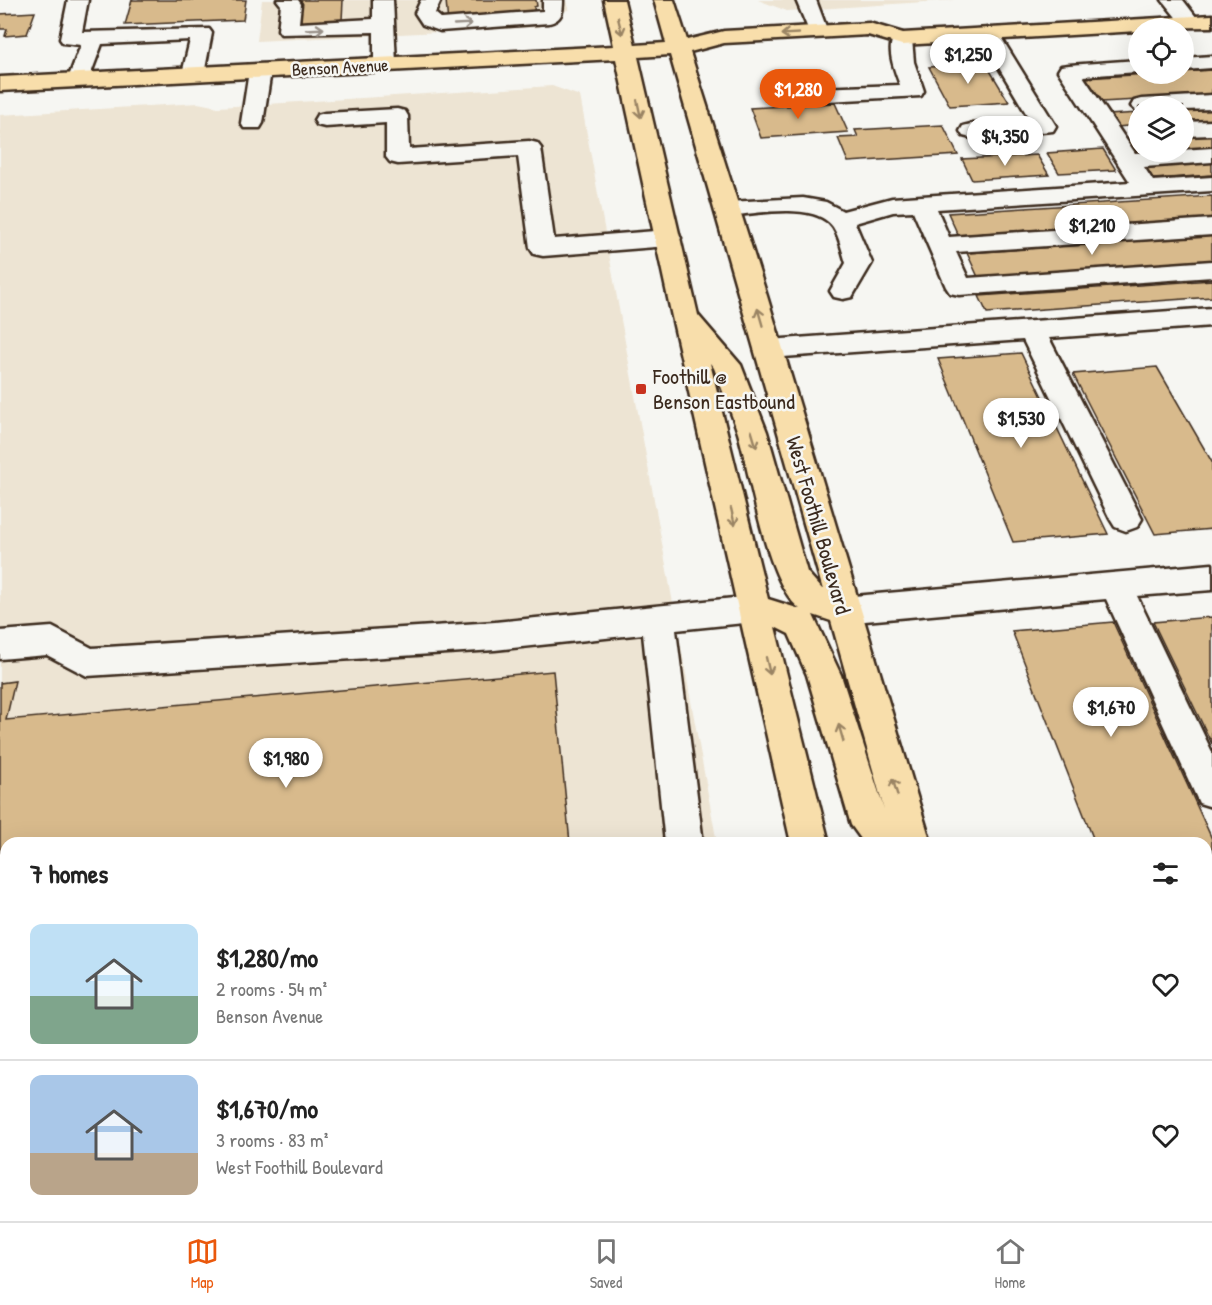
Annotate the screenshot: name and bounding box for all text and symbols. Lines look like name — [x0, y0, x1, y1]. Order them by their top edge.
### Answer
one-way arrow — [614, 16, 626, 35]
one-way arrow — [453, 18, 473, 29]
map controls — [1128, 18, 1194, 162]
button: locate — [1128, 18, 1194, 84]
one-way arrow — [305, 23, 325, 34]
one-way arrow — [781, 28, 801, 39]
pin: $1,250 — [919, 34, 1017, 85]
text: $1,250 — [944, 40, 992, 67]
street label: Benson Avenue — [291, 52, 389, 82]
pin: $1,280 — [749, 69, 847, 120]
text: $1,280 — [774, 75, 822, 102]
button: layers — [1128, 96, 1194, 162]
one-way arrow — [634, 99, 645, 118]
pin: $4,350 — [956, 116, 1054, 167]
text: $4,350 — [981, 122, 1029, 149]
pin: $1,210 — [1043, 205, 1141, 256]
text: $1,210 — [1068, 211, 1116, 238]
one-way arrow — [754, 308, 765, 327]
place label: Foothill @ Benson Eastbound — [652, 361, 795, 416]
marker: Foothill @ Benson Eastbound — [634, 382, 648, 396]
pin: $1,530 — [972, 398, 1070, 449]
text: $1,530 — [997, 404, 1045, 431]
one-way arrow — [749, 429, 760, 448]
street label: West Foothill Boulevard — [779, 433, 859, 618]
one-way arrow — [727, 507, 739, 526]
one-way arrow — [763, 656, 774, 675]
pin: $1,670 — [1062, 687, 1160, 738]
text: $1,670 — [1087, 693, 1135, 720]
one-way arrow — [835, 724, 846, 743]
pin: $1,980 — [237, 738, 335, 789]
text: $1,980 — [263, 744, 309, 771]
one-way arrow — [889, 778, 900, 797]
text: 7 homes — [30, 856, 108, 891]
icon: filters — [1149, 857, 1182, 890]
text: $1,280/mo — [216, 940, 318, 975]
icon: home — [78, 948, 150, 1020]
icon: heart — [1149, 968, 1182, 1001]
text: 2 rooms · 54 m² — [216, 975, 327, 1002]
text: Benson Avenue — [216, 1002, 323, 1029]
text: $1,670/mo — [216, 1091, 318, 1126]
icon: home — [78, 1099, 150, 1171]
icon: heart — [1149, 1119, 1182, 1152]
text: 3 rooms · 83 m² — [216, 1126, 328, 1153]
text: West Foothill Boulevard — [216, 1153, 383, 1180]
tab: Map — [186, 1235, 219, 1293]
tab: Saved — [590, 1235, 623, 1293]
tab: Home — [994, 1235, 1027, 1293]

